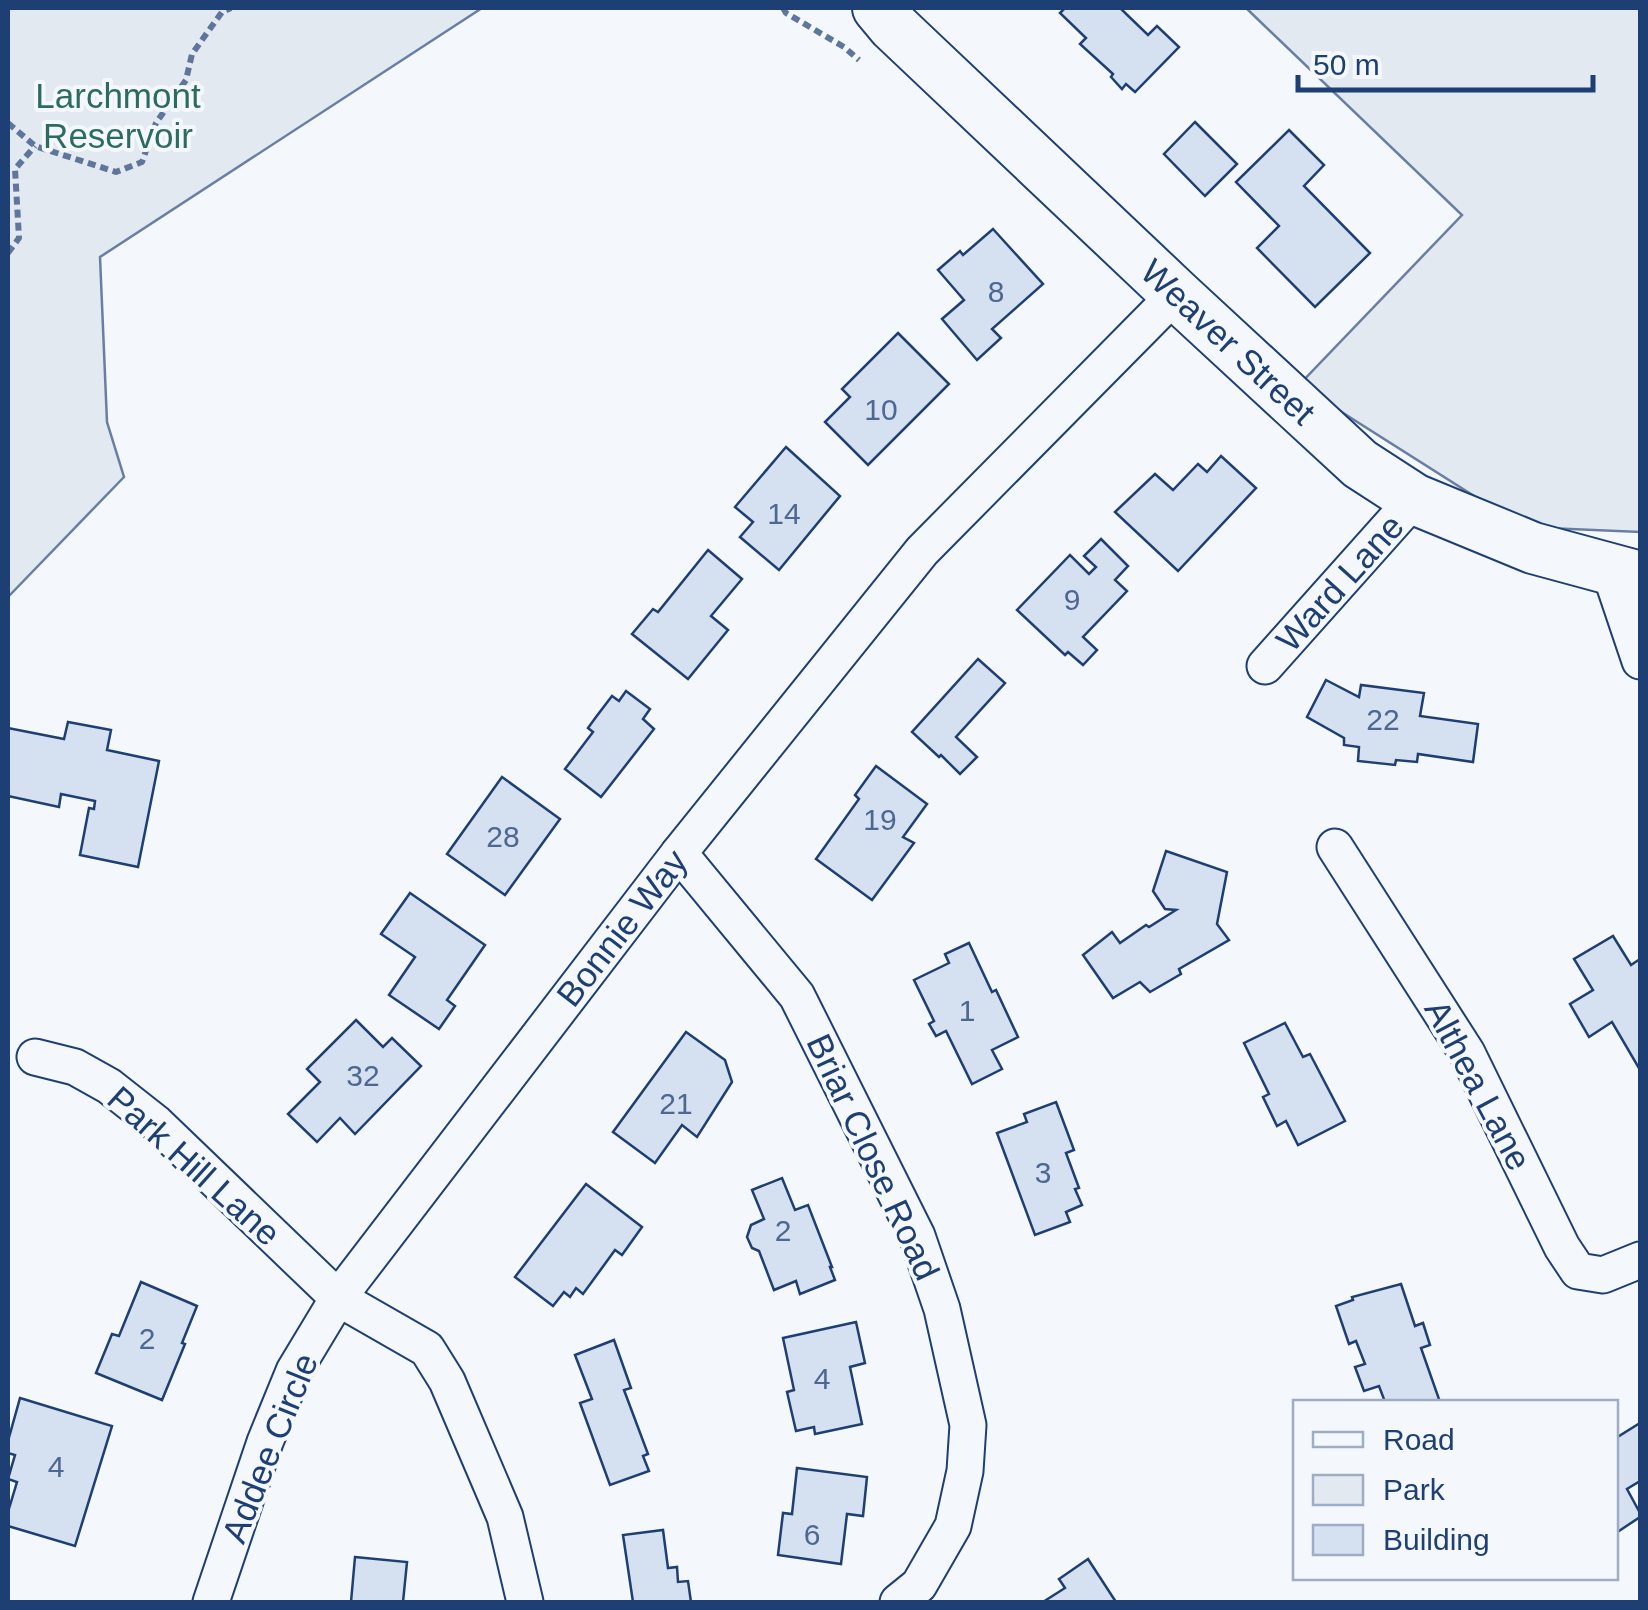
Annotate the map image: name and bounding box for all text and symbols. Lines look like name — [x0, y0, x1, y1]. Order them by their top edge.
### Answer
scale bar — [1298, 30, 1593, 92]
text: 50 m — [1313, 48, 1380, 81]
park label: Larchmont Reservoir — [35, 76, 201, 155]
street label: Weaver Street — [1133, 251, 1323, 432]
house number: 8 — [988, 275, 1004, 308]
house number: 10 — [864, 393, 898, 426]
house number: 14 — [767, 497, 801, 530]
street label: Ward Lane — [1268, 506, 1411, 659]
house number: 9 — [1064, 583, 1080, 616]
house number: 22 — [1366, 703, 1400, 736]
house number: 19 — [863, 803, 897, 836]
house number: 28 — [486, 820, 520, 853]
street label: Bonnie Way — [549, 841, 695, 1014]
street label: Althea Lane — [1417, 993, 1540, 1176]
house number: 1 — [959, 994, 975, 1027]
street label: Briar Close Road — [799, 1028, 947, 1286]
house number: 32 — [346, 1059, 380, 1092]
street label: Park Hill Lane — [100, 1078, 288, 1253]
house number: 21 — [659, 1087, 693, 1120]
house number: 3 — [1035, 1156, 1051, 1189]
house number: 2 — [775, 1214, 791, 1247]
house number: 2 — [139, 1322, 155, 1355]
street label: Addee Circle — [214, 1348, 325, 1548]
house number: 4 — [814, 1362, 830, 1395]
legend — [1293, 1400, 1618, 1580]
text: Road — [1383, 1423, 1455, 1456]
house number: 4 — [48, 1450, 64, 1483]
text: Park — [1383, 1473, 1446, 1506]
house number: 6 — [804, 1518, 820, 1551]
text: Building — [1383, 1523, 1490, 1556]

